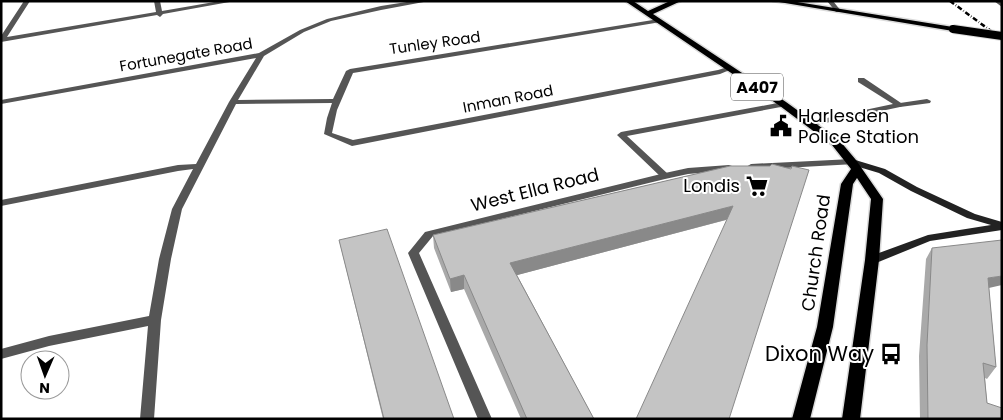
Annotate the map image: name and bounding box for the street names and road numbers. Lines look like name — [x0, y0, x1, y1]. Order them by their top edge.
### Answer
street label: Tunley Road — [388, 26, 482, 59]
street label: Fortunegate Road — [118, 32, 254, 77]
road number: A407 — [731, 74, 783, 100]
street label: Inman Road — [461, 79, 555, 118]
street label: West Ella Road — [468, 161, 602, 218]
street label: Church Road — [795, 193, 836, 313]

